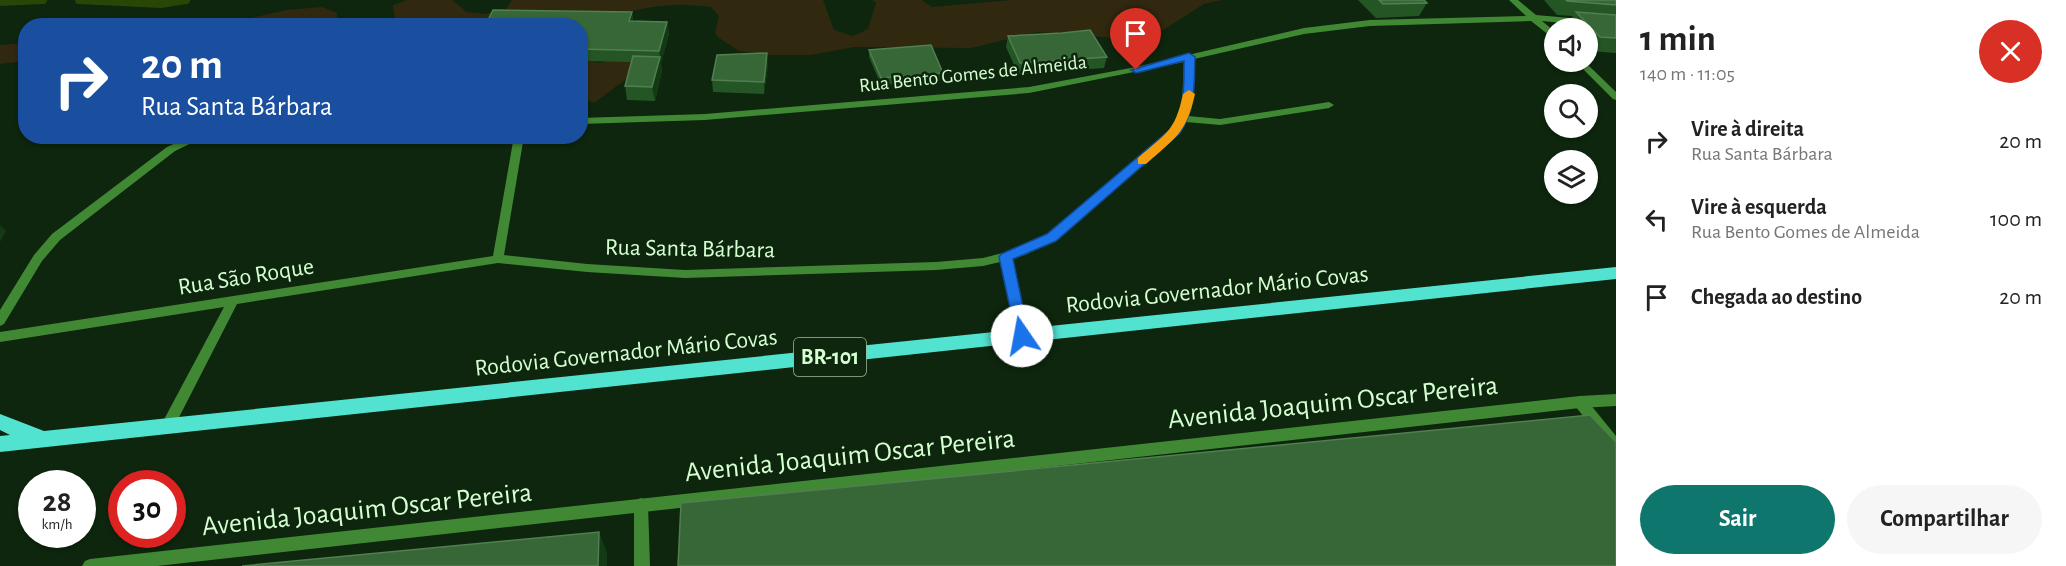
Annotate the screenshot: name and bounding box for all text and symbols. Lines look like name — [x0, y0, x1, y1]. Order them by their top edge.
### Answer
pin — [1110, 8, 1161, 70]
icon: arrive — [1119, 17, 1152, 50]
map controls — [1544, 18, 1598, 204]
button: sound — [1544, 18, 1598, 72]
button: close — [1979, 20, 2042, 83]
text: 1 min — [1640, 21, 1716, 57]
icon: right — [42, 42, 120, 120]
text: 20 m — [141, 44, 223, 86]
street label: Rua Bento Gomes de Almeida — [858, 52, 1088, 96]
text: 140 m · 11:05 — [1640, 64, 1735, 84]
button: search — [1544, 84, 1598, 138]
text: Rua Santa Bárbara — [141, 93, 332, 120]
text: Vire à direita — [1691, 118, 1804, 140]
icon: right — [1640, 125, 1673, 158]
text: 20 m — [1999, 130, 2042, 152]
text: Rua Santa Bárbara — [1691, 144, 1833, 164]
button: layers — [1544, 150, 1598, 204]
text: Vire à esquerda — [1691, 196, 1827, 218]
icon: left — [1640, 203, 1673, 236]
text: 100 m — [1990, 208, 2042, 230]
text: Rua Bento Gomes de Almeida — [1691, 222, 1920, 242]
street label: Rua Santa Bárbara — [605, 236, 775, 262]
street label: Rua São Roque — [176, 254, 316, 300]
street label: Rodovia Governador Mário Covas — [1064, 262, 1370, 318]
icon: arrive — [1640, 281, 1673, 314]
text: Chegada ao destino — [1691, 286, 1862, 308]
text: 20 m — [1999, 286, 2042, 308]
position arrow — [990, 304, 1054, 368]
street label: Rodovia Governador Mário Covas — [473, 325, 779, 381]
road number: BR-101 — [794, 338, 866, 376]
street label: Avenida Joaquim Oscar Pereira — [1166, 372, 1500, 434]
street label: Avenida Joaquim Oscar Pereira — [683, 425, 1017, 487]
speed limit sign: 30 — [108, 470, 186, 548]
street label: Avenida Joaquim Oscar Pereira — [200, 479, 534, 541]
button: Sair — [1640, 485, 1835, 554]
button: Compartilhar — [1847, 485, 2042, 554]
text: 28 — [43, 487, 71, 517]
text: km/h — [42, 517, 72, 532]

